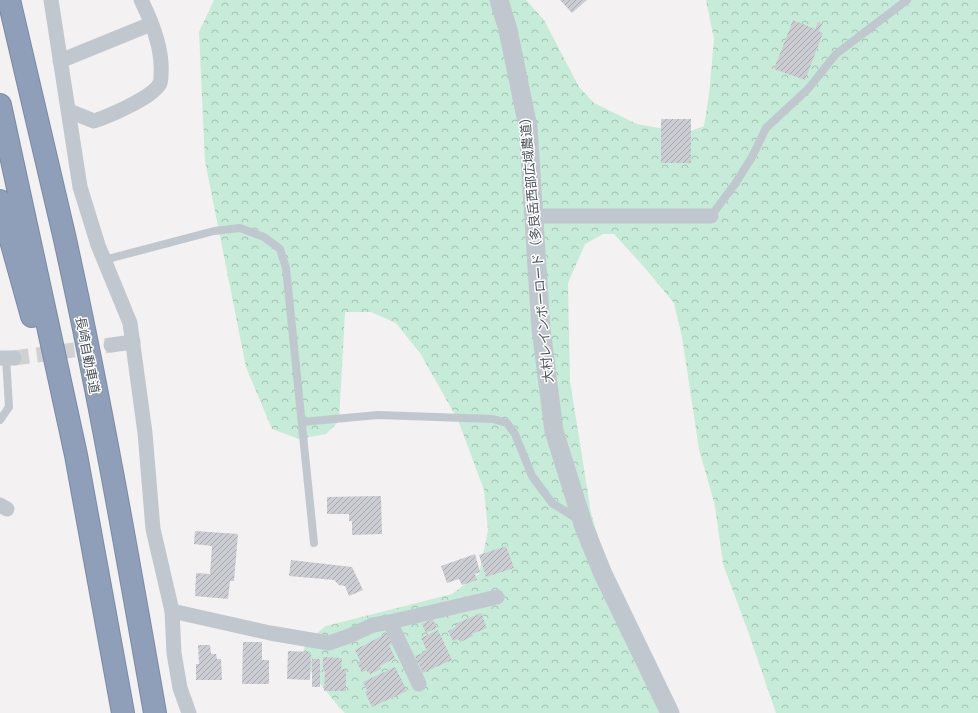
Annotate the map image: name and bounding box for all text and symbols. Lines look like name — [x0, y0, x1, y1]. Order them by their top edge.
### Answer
street label: 大村レインボーロード（多良岳西部広域農道） — [516, 110, 557, 384]
street label: 長崎自動車道 — [72, 315, 103, 395]

